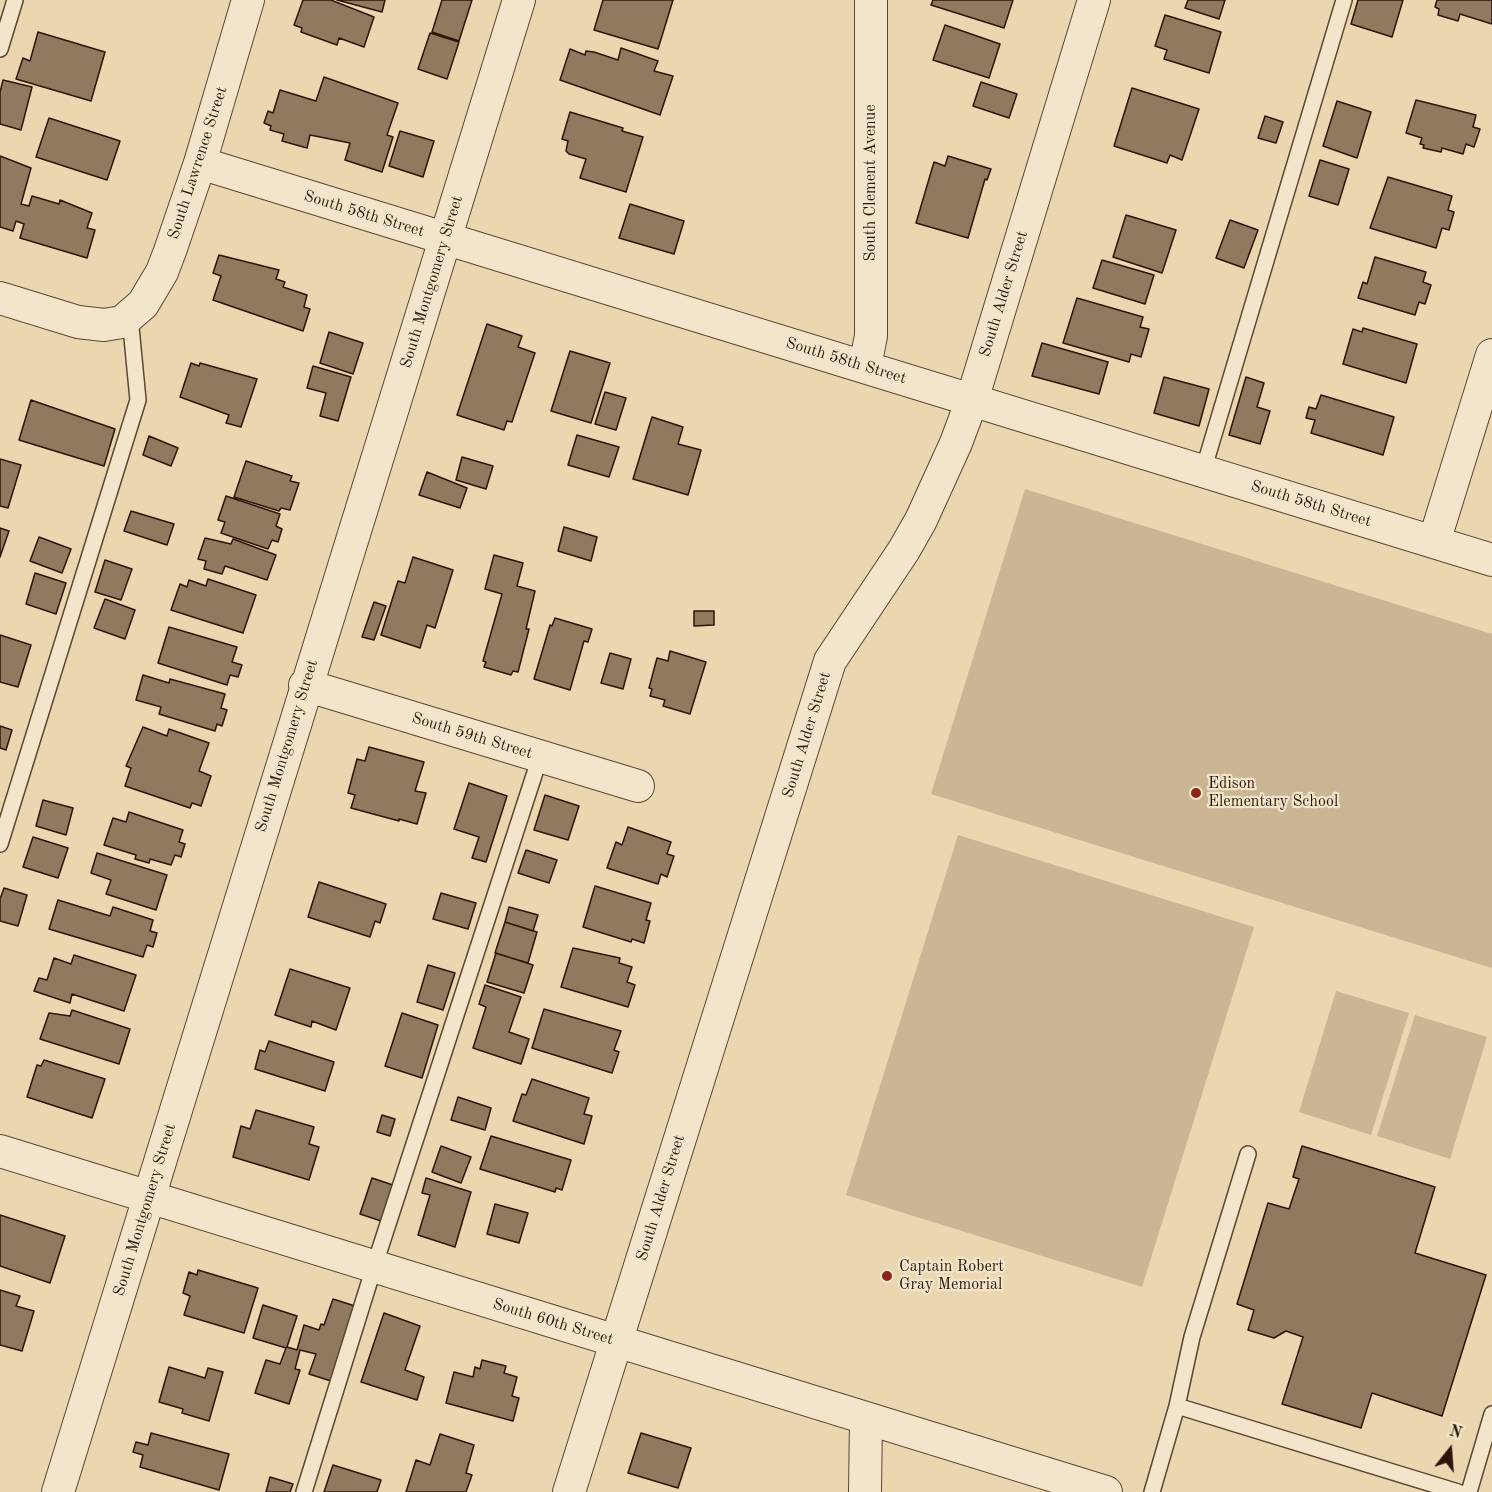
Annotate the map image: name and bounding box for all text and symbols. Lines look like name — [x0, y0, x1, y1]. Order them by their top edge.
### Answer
street label: South Lawrence Street — [164, 84, 232, 242]
street label: South Clement Avenue — [861, 104, 881, 262]
street label: South 58th Street — [301, 187, 427, 241]
street label: South Montgomery Street — [397, 193, 467, 371]
street label: South Alder Street — [976, 229, 1032, 359]
street label: South 58th Street — [783, 334, 909, 388]
street label: South 58th Street — [1248, 477, 1374, 531]
street label: South Montgomery Street — [252, 657, 322, 835]
street label: South Alder Street — [779, 670, 835, 800]
street label: South 59th Street — [409, 709, 535, 763]
place label: Edison Elementary School — [1208, 774, 1338, 812]
marker: Edison Elementary School — [1189, 786, 1203, 800]
street label: South Montgomery Street — [110, 1121, 180, 1299]
street label: South Alder Street — [633, 1133, 689, 1263]
place label: Captain Robert Gray Memorial — [899, 1257, 1004, 1295]
marker: Captain Robert Gray Memorial — [880, 1269, 894, 1283]
street label: South 60th Street — [490, 1295, 616, 1349]
north arrow — [1420, 1420, 1480, 1480]
text: N — [1447, 1423, 1463, 1442]

